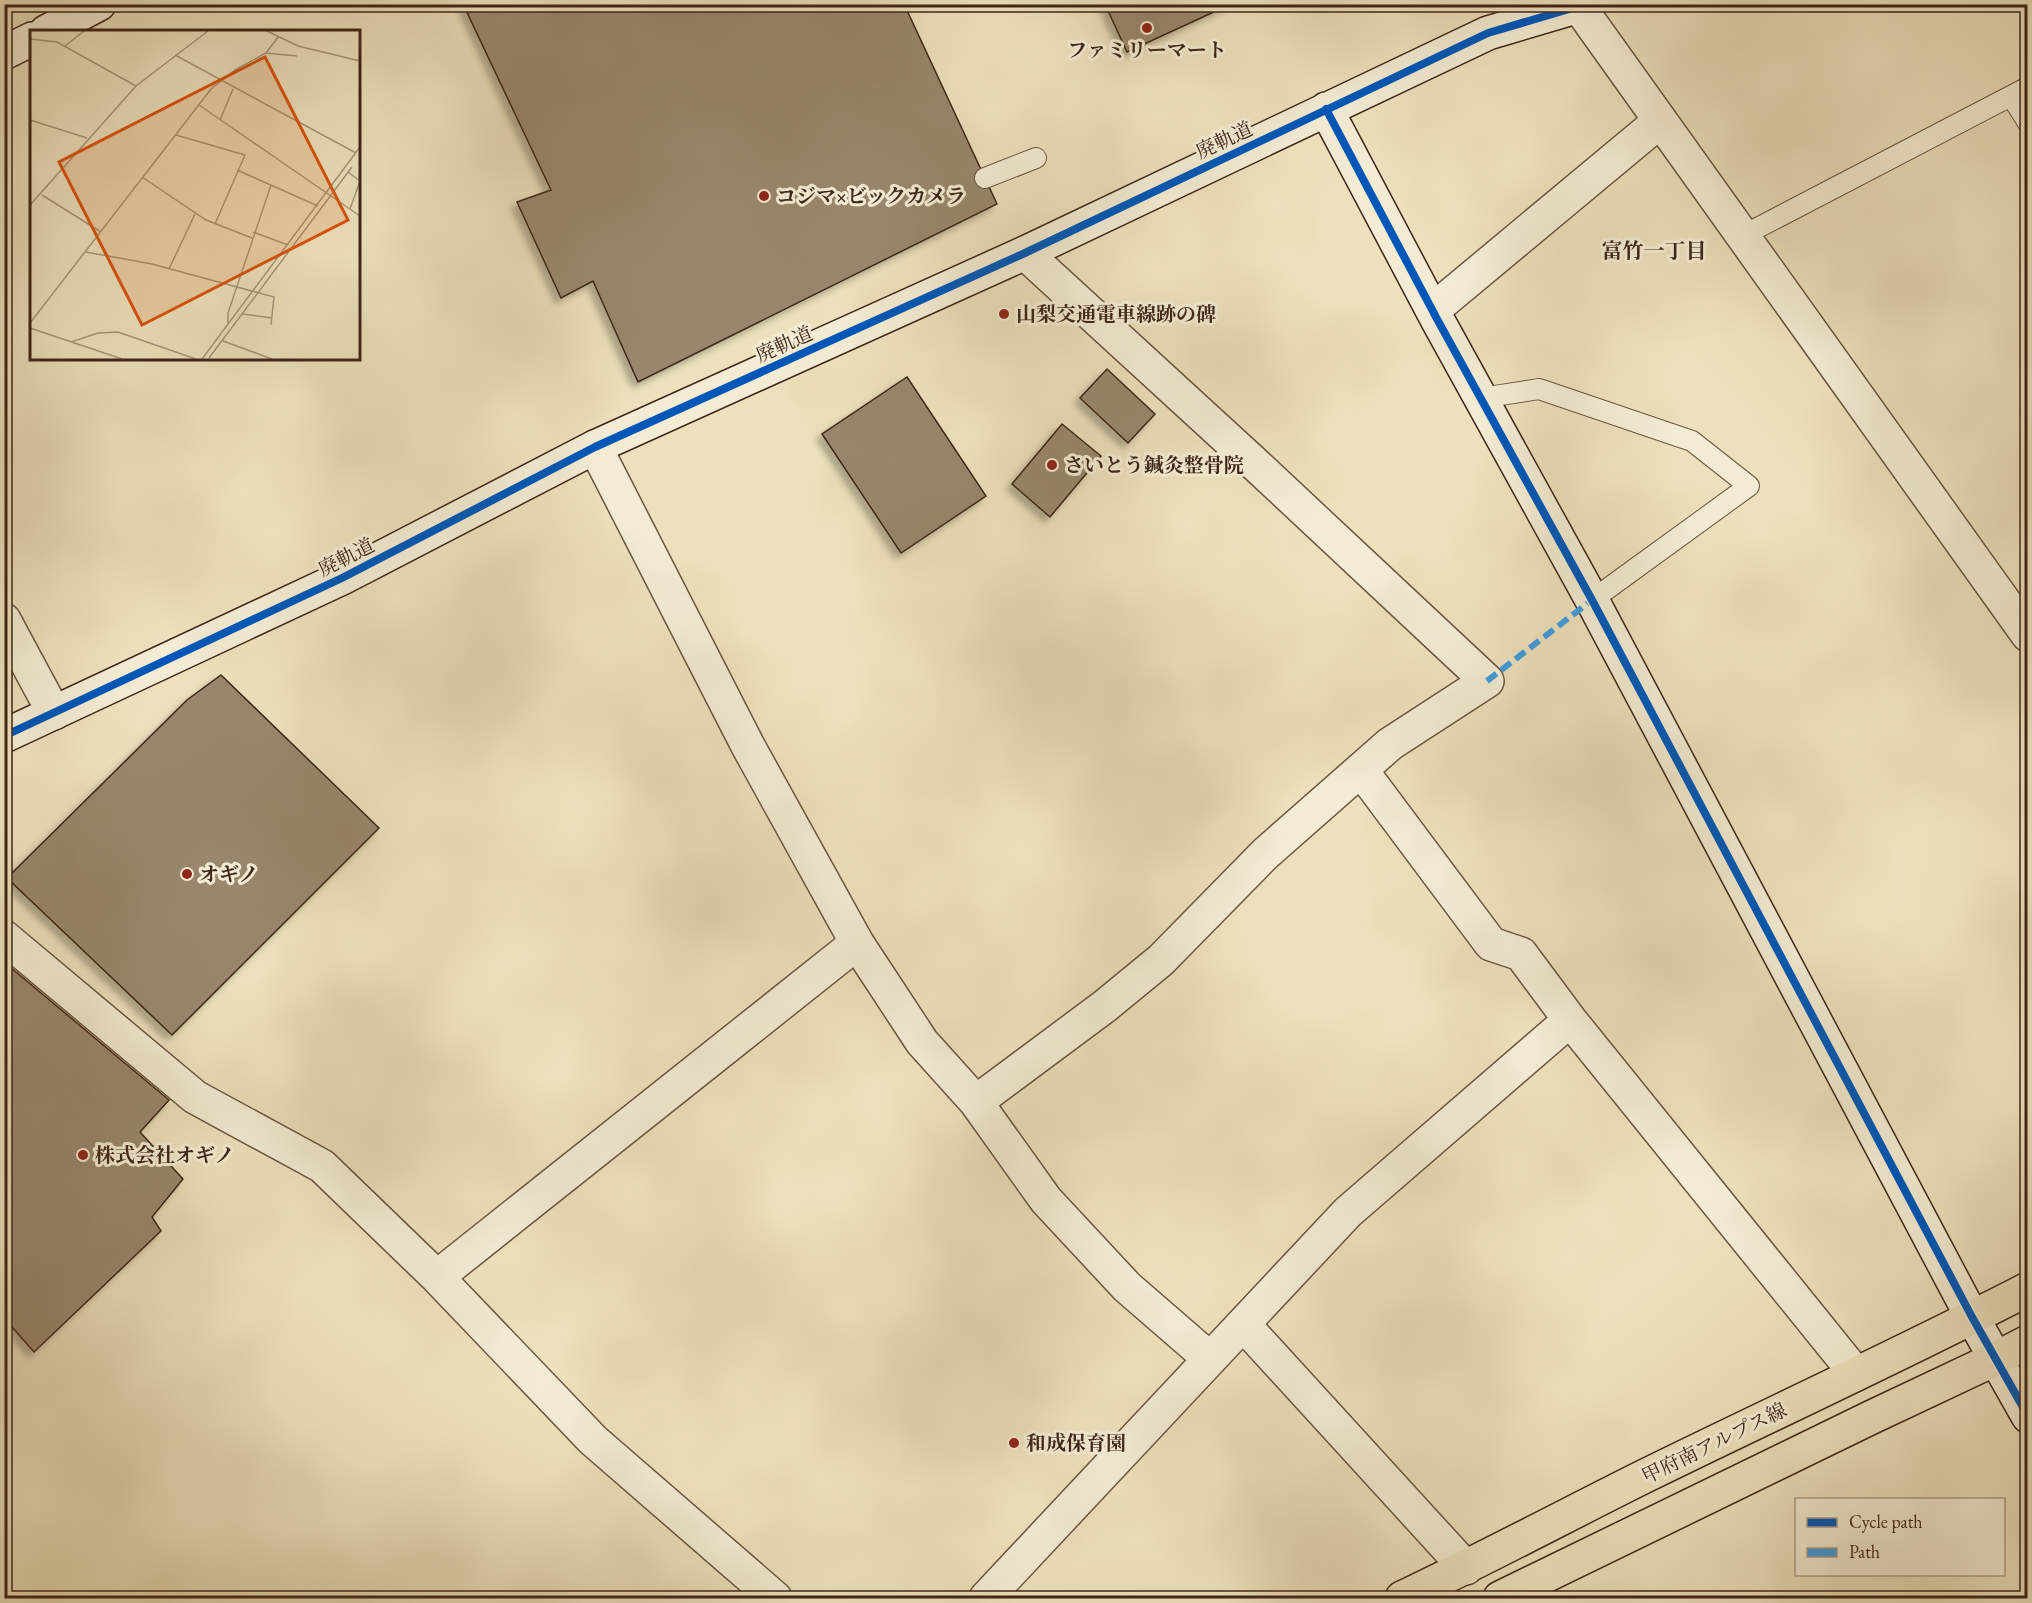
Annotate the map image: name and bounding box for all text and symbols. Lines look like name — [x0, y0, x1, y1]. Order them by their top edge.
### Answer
marker: ファミリーマート — [1140, 21, 1154, 35]
inset map — [30, 30, 360, 360]
place label: ファミリーマート — [1067, 37, 1227, 63]
street label: 廃軌道 — [1191, 116, 1257, 164]
place label: コジマ×ビックカメラ — [776, 183, 966, 209]
marker: コジマ×ビックカメラ — [757, 189, 771, 203]
district label: 富竹一丁目 — [1602, 237, 1707, 264]
place label: 山梨交通電車線跡の碑 — [1016, 301, 1216, 327]
marker: 山梨交通電車線跡の碑 — [997, 307, 1011, 321]
street label: 廃軌道 — [751, 320, 817, 368]
place label: さいとう鍼灸整骨院 — [1064, 452, 1244, 478]
marker: さいとう鍼灸整骨院 — [1045, 458, 1059, 472]
street label: 廃軌道 — [313, 532, 379, 582]
place label: オギノ — [199, 861, 259, 887]
marker: オギノ — [180, 867, 194, 881]
place label: 株式会社オギノ — [95, 1142, 235, 1168]
marker: 株式会社オギノ — [76, 1148, 90, 1162]
street label: 甲府南アルプス線 — [1637, 1397, 1791, 1489]
place label: 和成保育園 — [1026, 1430, 1126, 1456]
marker: 和成保育園 — [1007, 1436, 1021, 1450]
legend — [1795, 1498, 2005, 1576]
text: Cycle path — [1849, 1510, 1923, 1533]
text: Path — [1849, 1540, 1880, 1563]

